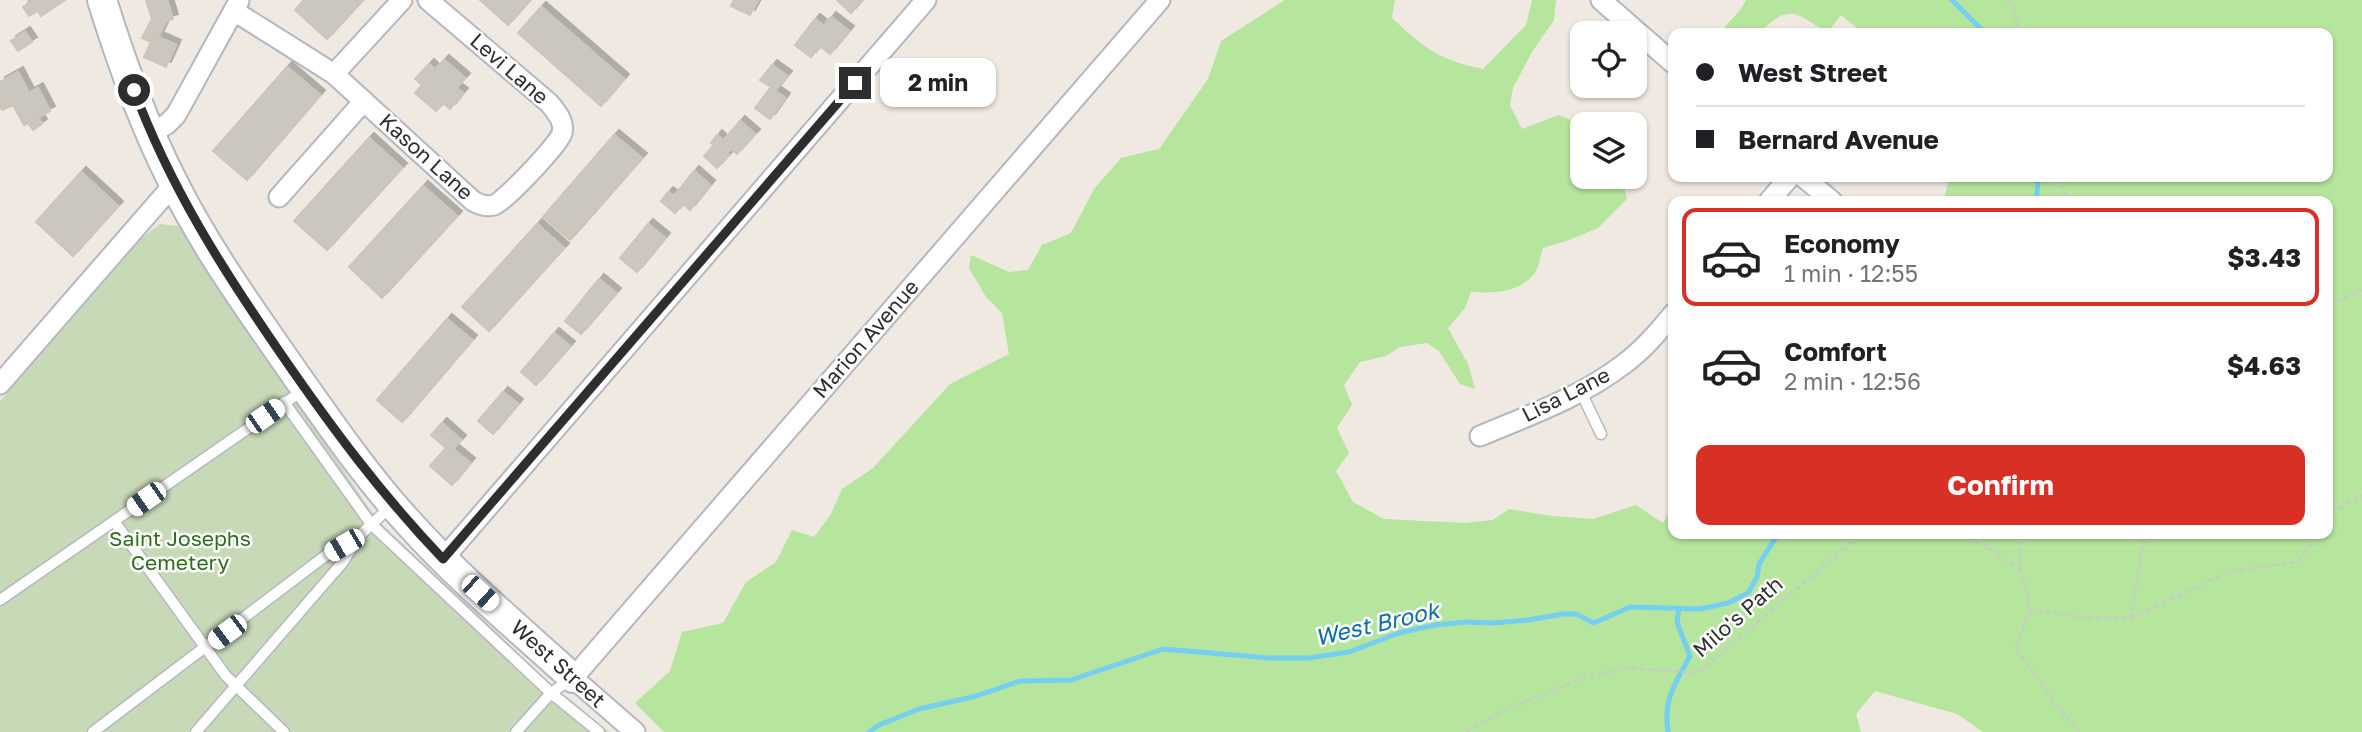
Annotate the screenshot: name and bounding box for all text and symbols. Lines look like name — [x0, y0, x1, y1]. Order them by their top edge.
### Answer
map controls — [1570, 21, 1647, 189]
button: locate — [1570, 21, 1647, 98]
street label: Levi Lane — [465, 27, 554, 109]
text: West Street — [1738, 57, 1888, 88]
callout: 2 min — [880, 58, 995, 108]
route end — [839, 67, 871, 99]
text: 2 min — [908, 68, 968, 96]
route start — [118, 74, 150, 106]
street label: Kason Lane — [374, 107, 479, 205]
button: layers — [1570, 112, 1647, 189]
text: Bernard Avenue — [1738, 124, 1939, 155]
icon: car — [1700, 226, 1763, 289]
text: Economy — [1784, 228, 1900, 259]
text: $3.43 — [2227, 242, 2301, 273]
text: 1 min · 12:55 — [1784, 259, 1918, 287]
street label: Marion Avenue — [807, 274, 924, 403]
icon: car — [1700, 334, 1763, 397]
text: Comfort — [1784, 336, 1887, 367]
text: $4.63 — [2227, 350, 2301, 381]
street label: Lisa Lane — [1517, 361, 1614, 427]
text: 2 min · 12:56 — [1784, 367, 1921, 395]
car — [242, 395, 289, 437]
button: Confirm — [1696, 445, 2305, 525]
car — [123, 478, 170, 520]
park label: Saint Josephs Cemetery — [109, 525, 251, 575]
car — [321, 525, 368, 565]
street label: Milo's Path — [1687, 570, 1787, 662]
car — [458, 571, 503, 615]
water label: West Brook — [1312, 595, 1443, 651]
car — [204, 611, 251, 653]
street label: West Street — [506, 614, 611, 713]

